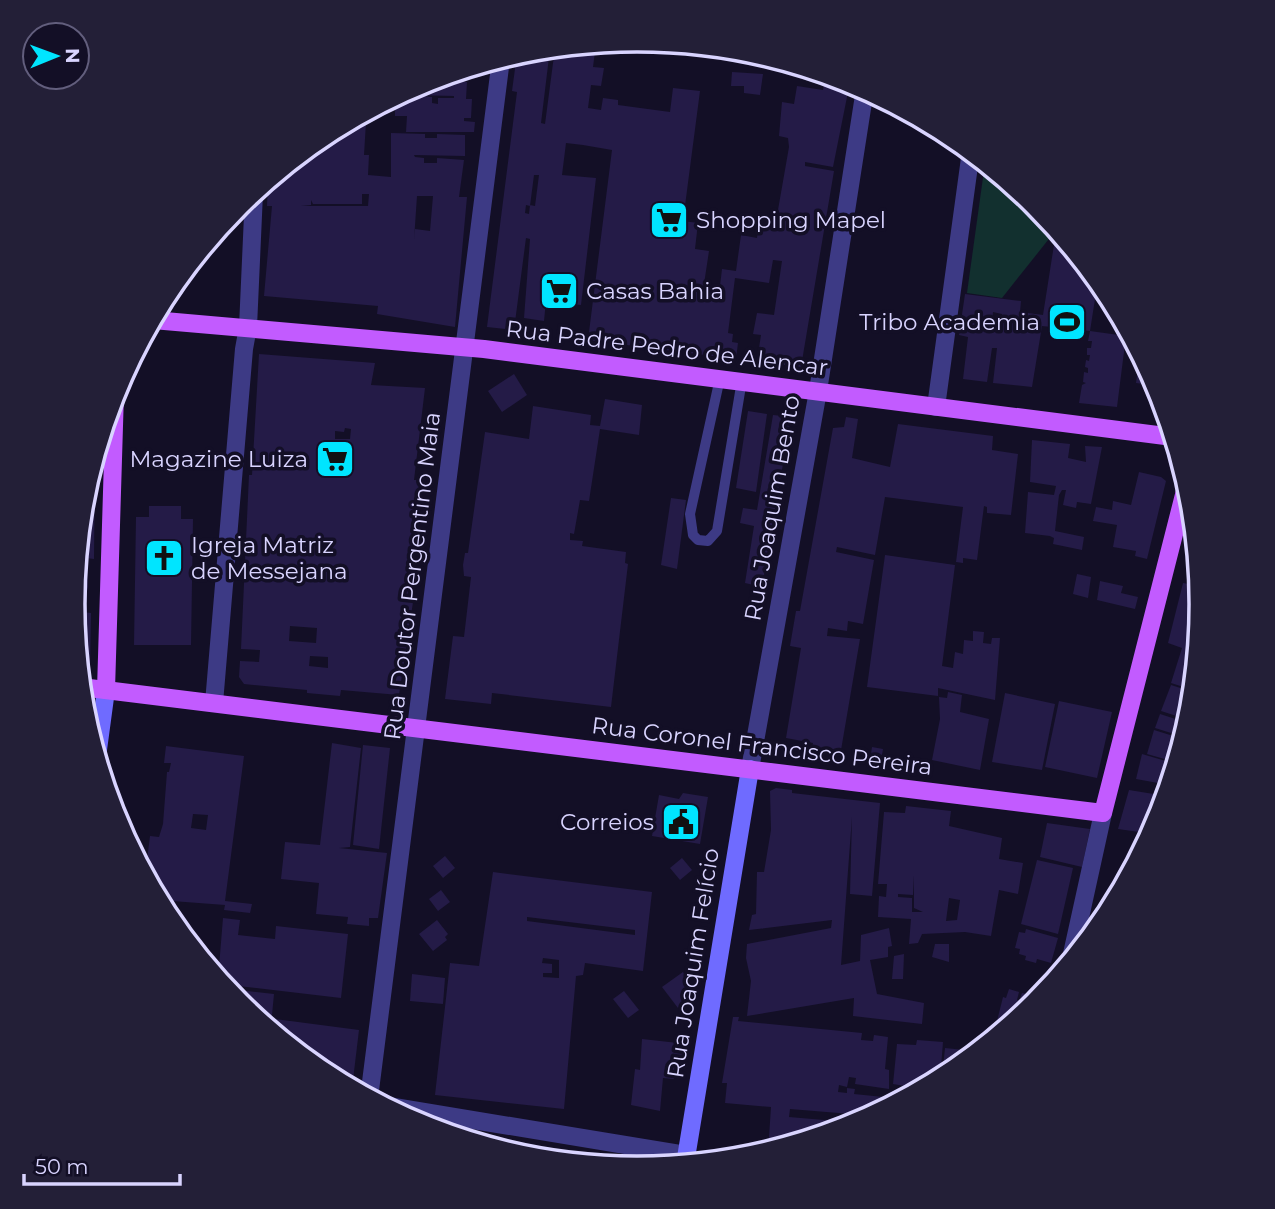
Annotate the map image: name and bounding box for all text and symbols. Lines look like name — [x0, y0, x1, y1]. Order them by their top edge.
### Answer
north arrow — [21, 21, 91, 91]
text: N — [61, 48, 84, 64]
supermarket icon: Shopping Mapel — [648, 199, 690, 241]
place label: Shopping Mapel — [696, 206, 886, 234]
supermarket icon: Casas Bahia — [538, 270, 580, 312]
place label: Casas Bahia — [586, 277, 724, 305]
sports icon: Tribo Academia — [1046, 301, 1088, 343]
place label: Tribo Academia — [859, 308, 1040, 336]
street label: Rua Padre Pedro de Alencar — [504, 314, 830, 382]
street label: Rua Joaquim Bento — [738, 393, 806, 623]
street label: Rua Doutor Pergentino Maia — [378, 410, 446, 742]
supermarket icon: Magazine Luiza — [314, 438, 356, 480]
place label: Magazine Luiza — [129, 445, 308, 473]
place label: Igreja Matriz de Messejana — [191, 531, 348, 585]
church icon: Igreja Matriz de Messejana — [143, 537, 185, 579]
street label: Rua Coronel Francisco Pereira — [590, 711, 934, 781]
public building icon: Correios — [660, 801, 702, 843]
place label: Correios — [560, 808, 654, 836]
street label: Rua Joaquim Felício — [661, 846, 725, 1080]
scale bar — [24, 1142, 180, 1186]
text: 50 m — [35, 1154, 89, 1179]

